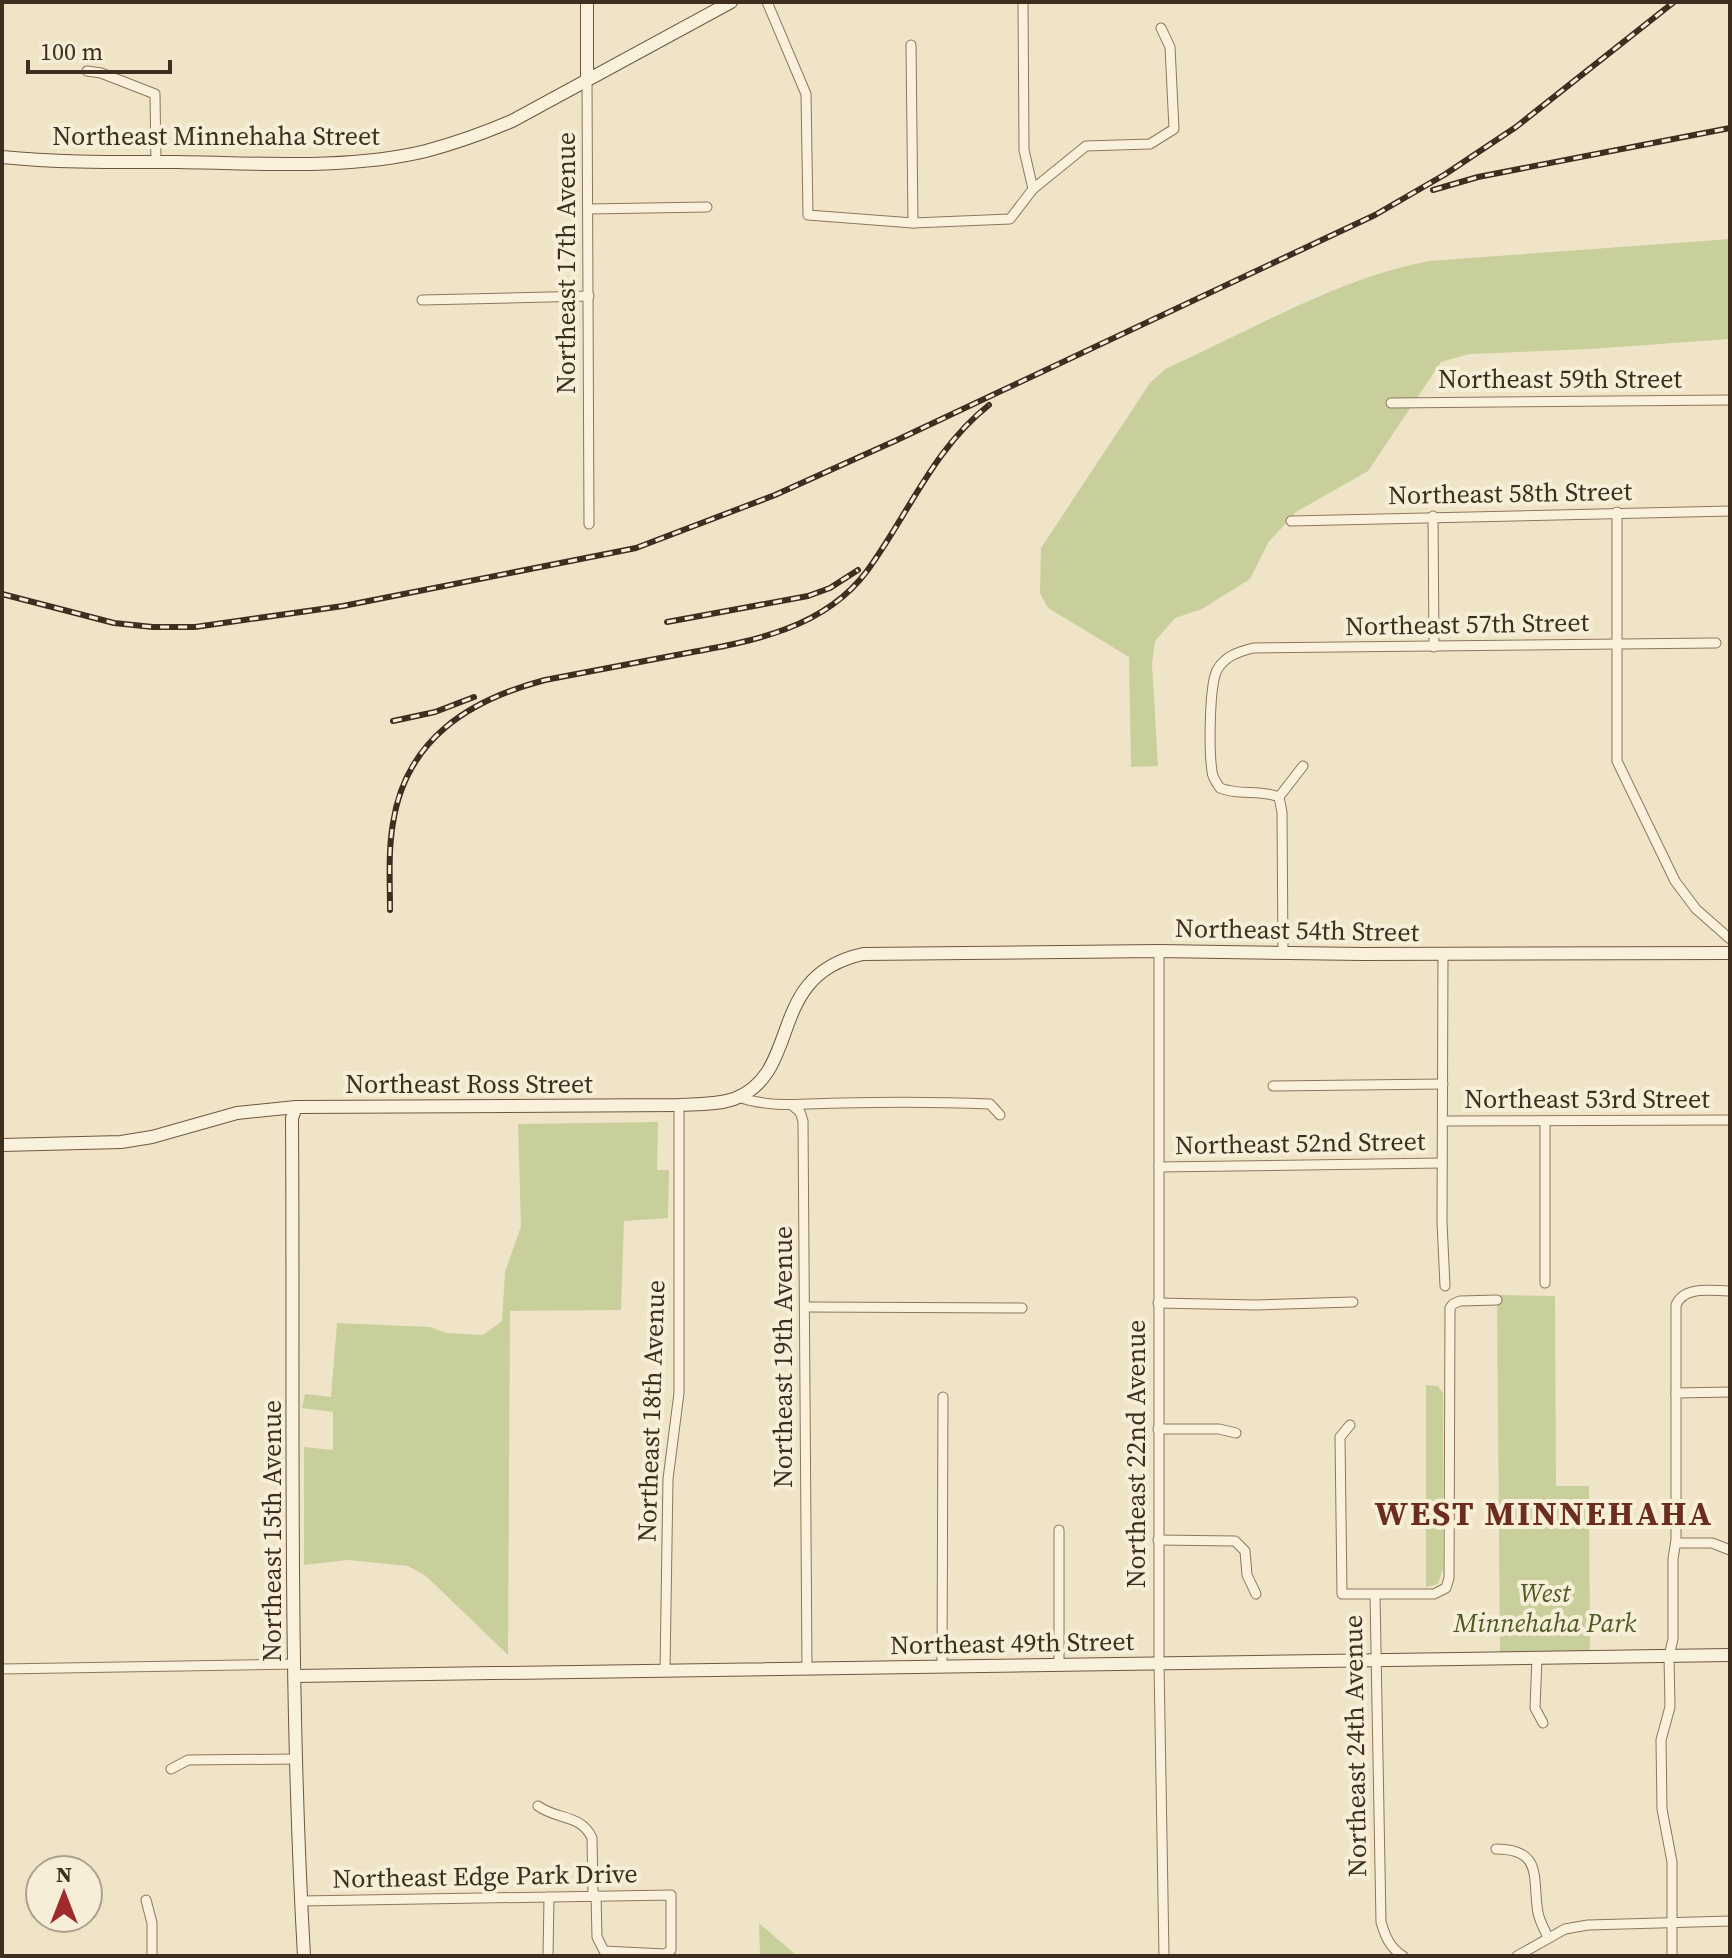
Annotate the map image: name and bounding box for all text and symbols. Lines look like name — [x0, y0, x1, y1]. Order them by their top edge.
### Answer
scale bar — [28, 24, 170, 74]
text: 100 m — [40, 35, 103, 68]
street label: Northeast Minnehaha Street — [52, 118, 380, 154]
street label: Northeast 17th Avenue — [548, 132, 584, 394]
street label: Northeast 59th Street — [1438, 361, 1683, 397]
street label: Northeast 58th Street — [1388, 473, 1633, 513]
street label: Northeast 57th Street — [1345, 604, 1590, 644]
street label: Northeast 54th Street — [1175, 910, 1420, 950]
street label: Northeast Ross Street — [345, 1066, 593, 1102]
street label: Northeast 53rd Street — [1464, 1081, 1710, 1117]
street label: Northeast 52nd Street — [1174, 1123, 1426, 1163]
street label: Northeast 19th Avenue — [765, 1226, 801, 1488]
street label: Northeast 18th Avenue — [628, 1279, 674, 1543]
street label: Northeast 22nd Avenue — [1118, 1320, 1154, 1588]
street label: Northeast 15th Avenue — [254, 1400, 290, 1662]
district label: WEST MINNEHAHA — [1375, 1490, 1713, 1536]
park label: West Minnehaha Park — [1453, 1575, 1637, 1641]
street label: Northeast 24th Avenue — [1335, 1615, 1375, 1877]
street label: Northeast 49th Street — [890, 1623, 1135, 1663]
north arrow — [24, 1854, 104, 1934]
street label: Northeast Edge Park Drive — [332, 1855, 638, 1897]
text: N — [56, 1859, 72, 1889]

